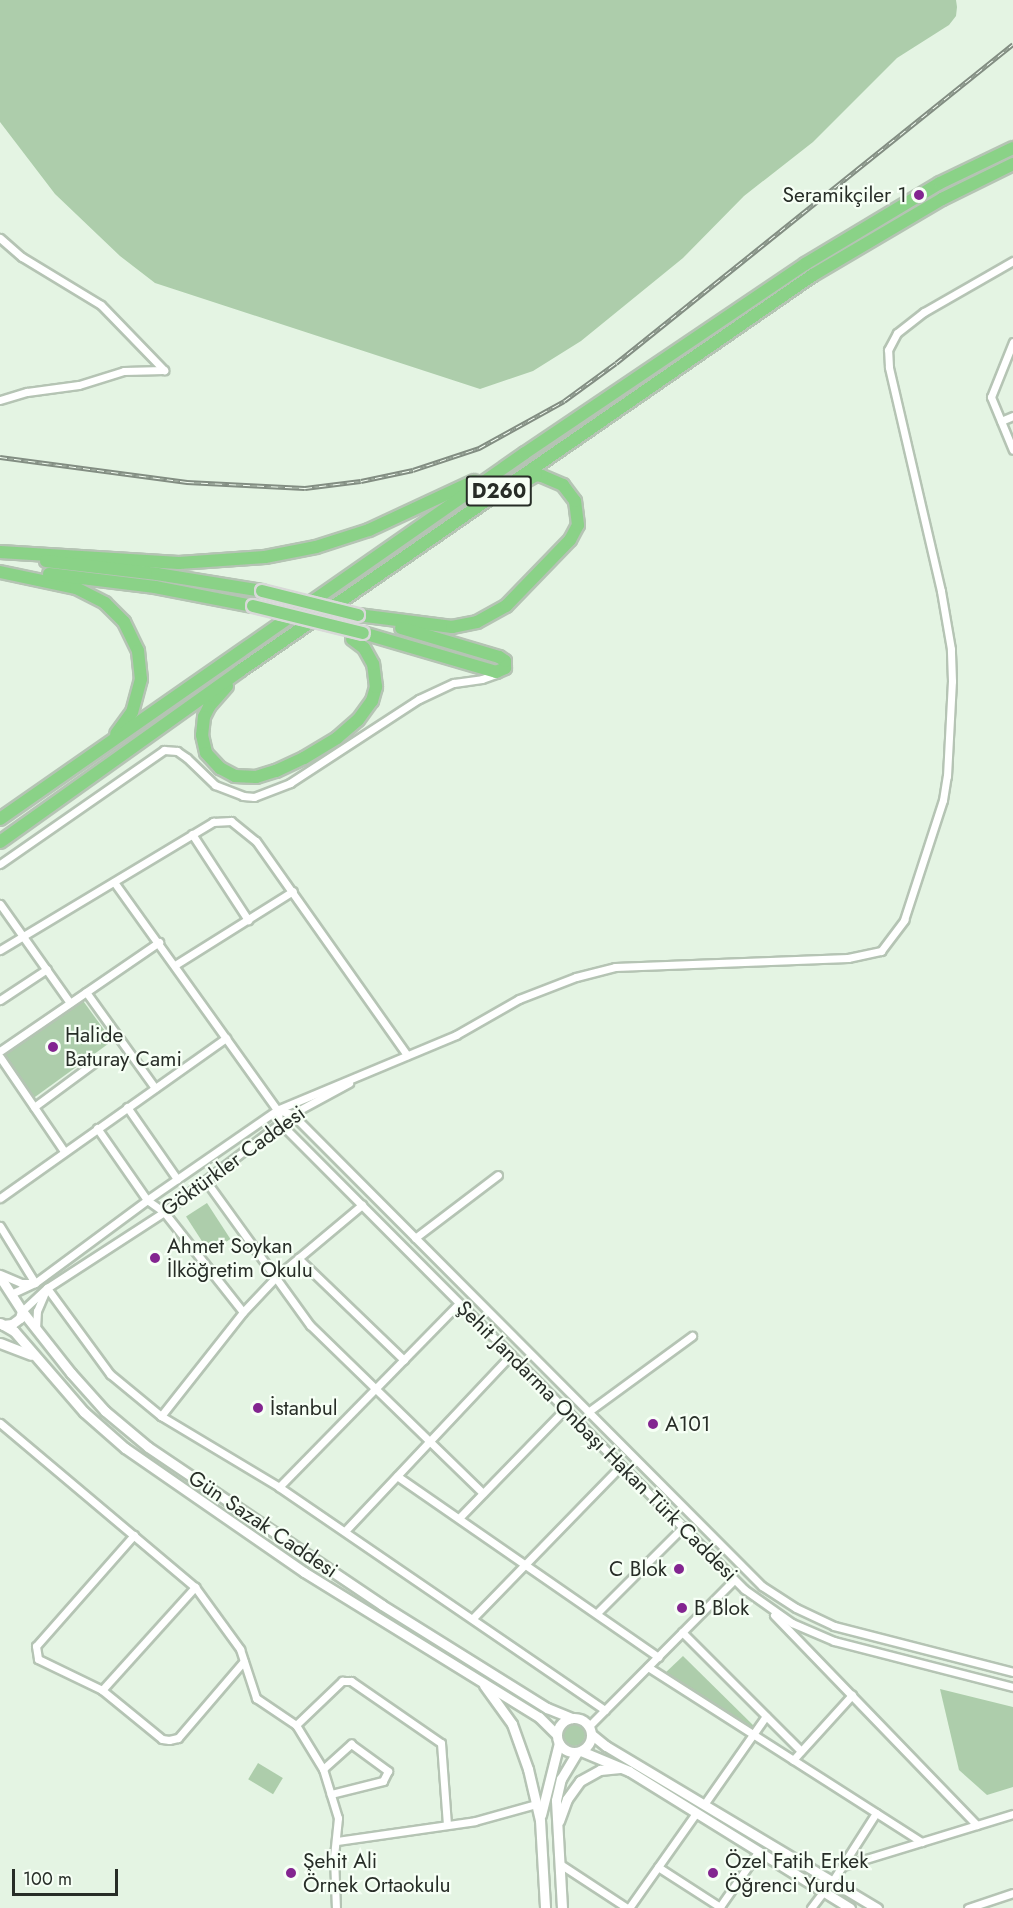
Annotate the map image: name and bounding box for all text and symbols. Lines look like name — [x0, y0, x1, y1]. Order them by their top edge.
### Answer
place label: Seramikçiler 1 — [783, 182, 907, 208]
marker: Seramikçiler 1 — [912, 188, 926, 202]
road number: D260 — [464, 474, 534, 508]
place label: Halide Baturay Cami — [65, 1022, 182, 1072]
marker: Halide Baturay Cami — [46, 1040, 60, 1054]
street label: Göktürkler Caddesi — [156, 1100, 310, 1222]
place label: Ahmet Soykan İlköğretim Okulu — [167, 1233, 313, 1283]
marker: Ahmet Soykan İlköğretim Okulu — [148, 1251, 162, 1265]
street label: Şehit Jandarma Onbaşı Hakan Türk Caddesi — [451, 1295, 743, 1587]
place label: İstanbul — [270, 1395, 338, 1421]
marker: İstanbul — [251, 1401, 265, 1415]
place label: A101 — [665, 1411, 710, 1437]
marker: A101 — [646, 1417, 660, 1431]
street label: Gün Sazak Caddesi — [184, 1465, 342, 1583]
place label: C Blok — [609, 1556, 667, 1582]
marker: C Blok — [672, 1562, 686, 1576]
place label: B Blok — [694, 1595, 749, 1621]
marker: B Blok — [675, 1601, 689, 1615]
place label: Şehit Ali Örnek Ortaokulu — [303, 1848, 450, 1898]
place label: Özel Fatih Erkek Öğrenci Yurdu — [725, 1848, 868, 1898]
scale bar — [15, 1857, 122, 1895]
text: 100 m — [23, 1866, 72, 1892]
marker: Şehit Ali Örnek Ortaokulu — [284, 1866, 298, 1880]
marker: Özel Fatih Erkek Öğrenci Yurdu — [706, 1866, 720, 1880]

